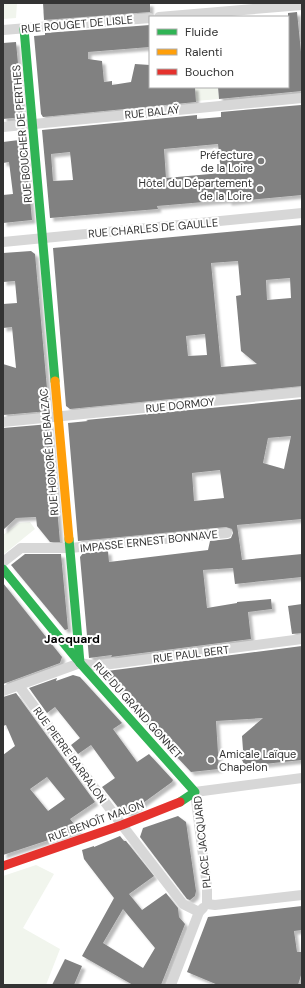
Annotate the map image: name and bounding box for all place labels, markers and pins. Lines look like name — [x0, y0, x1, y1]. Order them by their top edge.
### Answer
place label: Préfecture de la Loire — [200, 148, 253, 175]
marker: Préfecture de la Loire — [256, 156, 266, 166]
place label: Hôtel du Département de la Loire — [138, 176, 252, 203]
marker: Hôtel du Département de la Loire — [255, 184, 265, 194]
place label: Amicale Laïque Chapelon — [219, 747, 296, 774]
marker: Amicale Laïque Chapelon — [206, 755, 216, 765]

